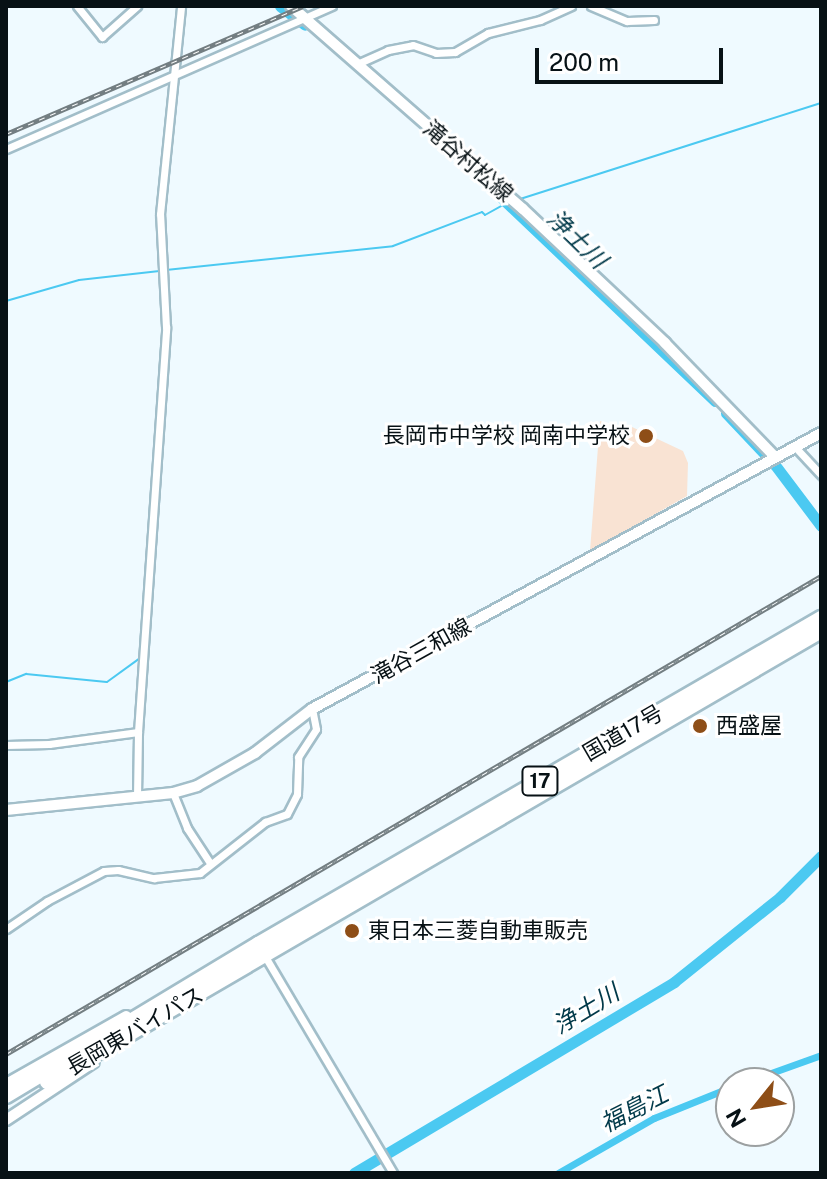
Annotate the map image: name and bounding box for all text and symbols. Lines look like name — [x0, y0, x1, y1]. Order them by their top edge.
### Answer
scale bar — [539, 32, 727, 82]
text: 200 m — [549, 48, 619, 76]
street label: 滝谷村松線 — [418, 115, 518, 207]
water label: 浄土川 — [541, 204, 613, 274]
place label: 長岡市中学校 岡南中学校 — [383, 423, 630, 449]
marker: 長岡市中学校 岡南中学校 — [637, 427, 655, 445]
street label: 滝谷三和線 — [366, 613, 476, 689]
street label: 国道17号 — [578, 700, 668, 766]
place label: 西盛屋 — [716, 713, 782, 739]
marker: 西盛屋 — [691, 717, 709, 735]
road number: 17 — [520, 765, 560, 797]
place label: 東日本三菱自動車販売 — [368, 918, 588, 944]
marker: 東日本三菱自動車販売 — [343, 922, 361, 940]
water label: 浄土川 — [548, 978, 624, 1040]
street label: 長岡東バイパス — [62, 981, 208, 1081]
north arrow — [715, 1067, 795, 1147]
water label: 福島江 — [595, 1080, 673, 1138]
text: N — [720, 1104, 752, 1132]

